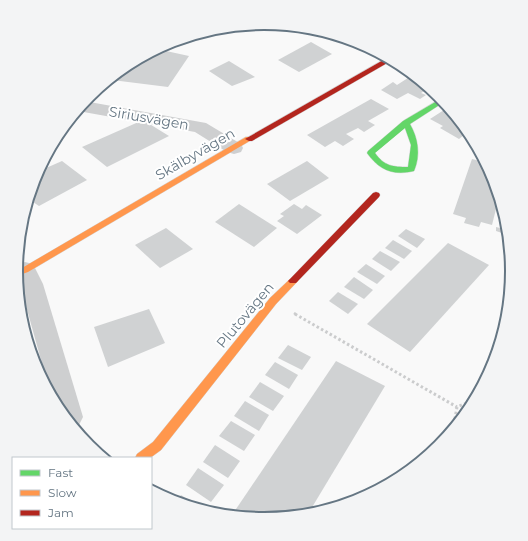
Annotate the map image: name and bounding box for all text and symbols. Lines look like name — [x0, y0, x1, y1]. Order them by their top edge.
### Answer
street label: Siriusvägen — [108, 102, 190, 134]
street label: Skälbyvägen — [152, 124, 238, 184]
street label: Plutovägen — [212, 278, 278, 352]
legend — [12, 457, 152, 529]
text: Fast — [48, 465, 73, 480]
text: Slow — [48, 485, 77, 500]
text: Jam — [47, 505, 74, 520]

